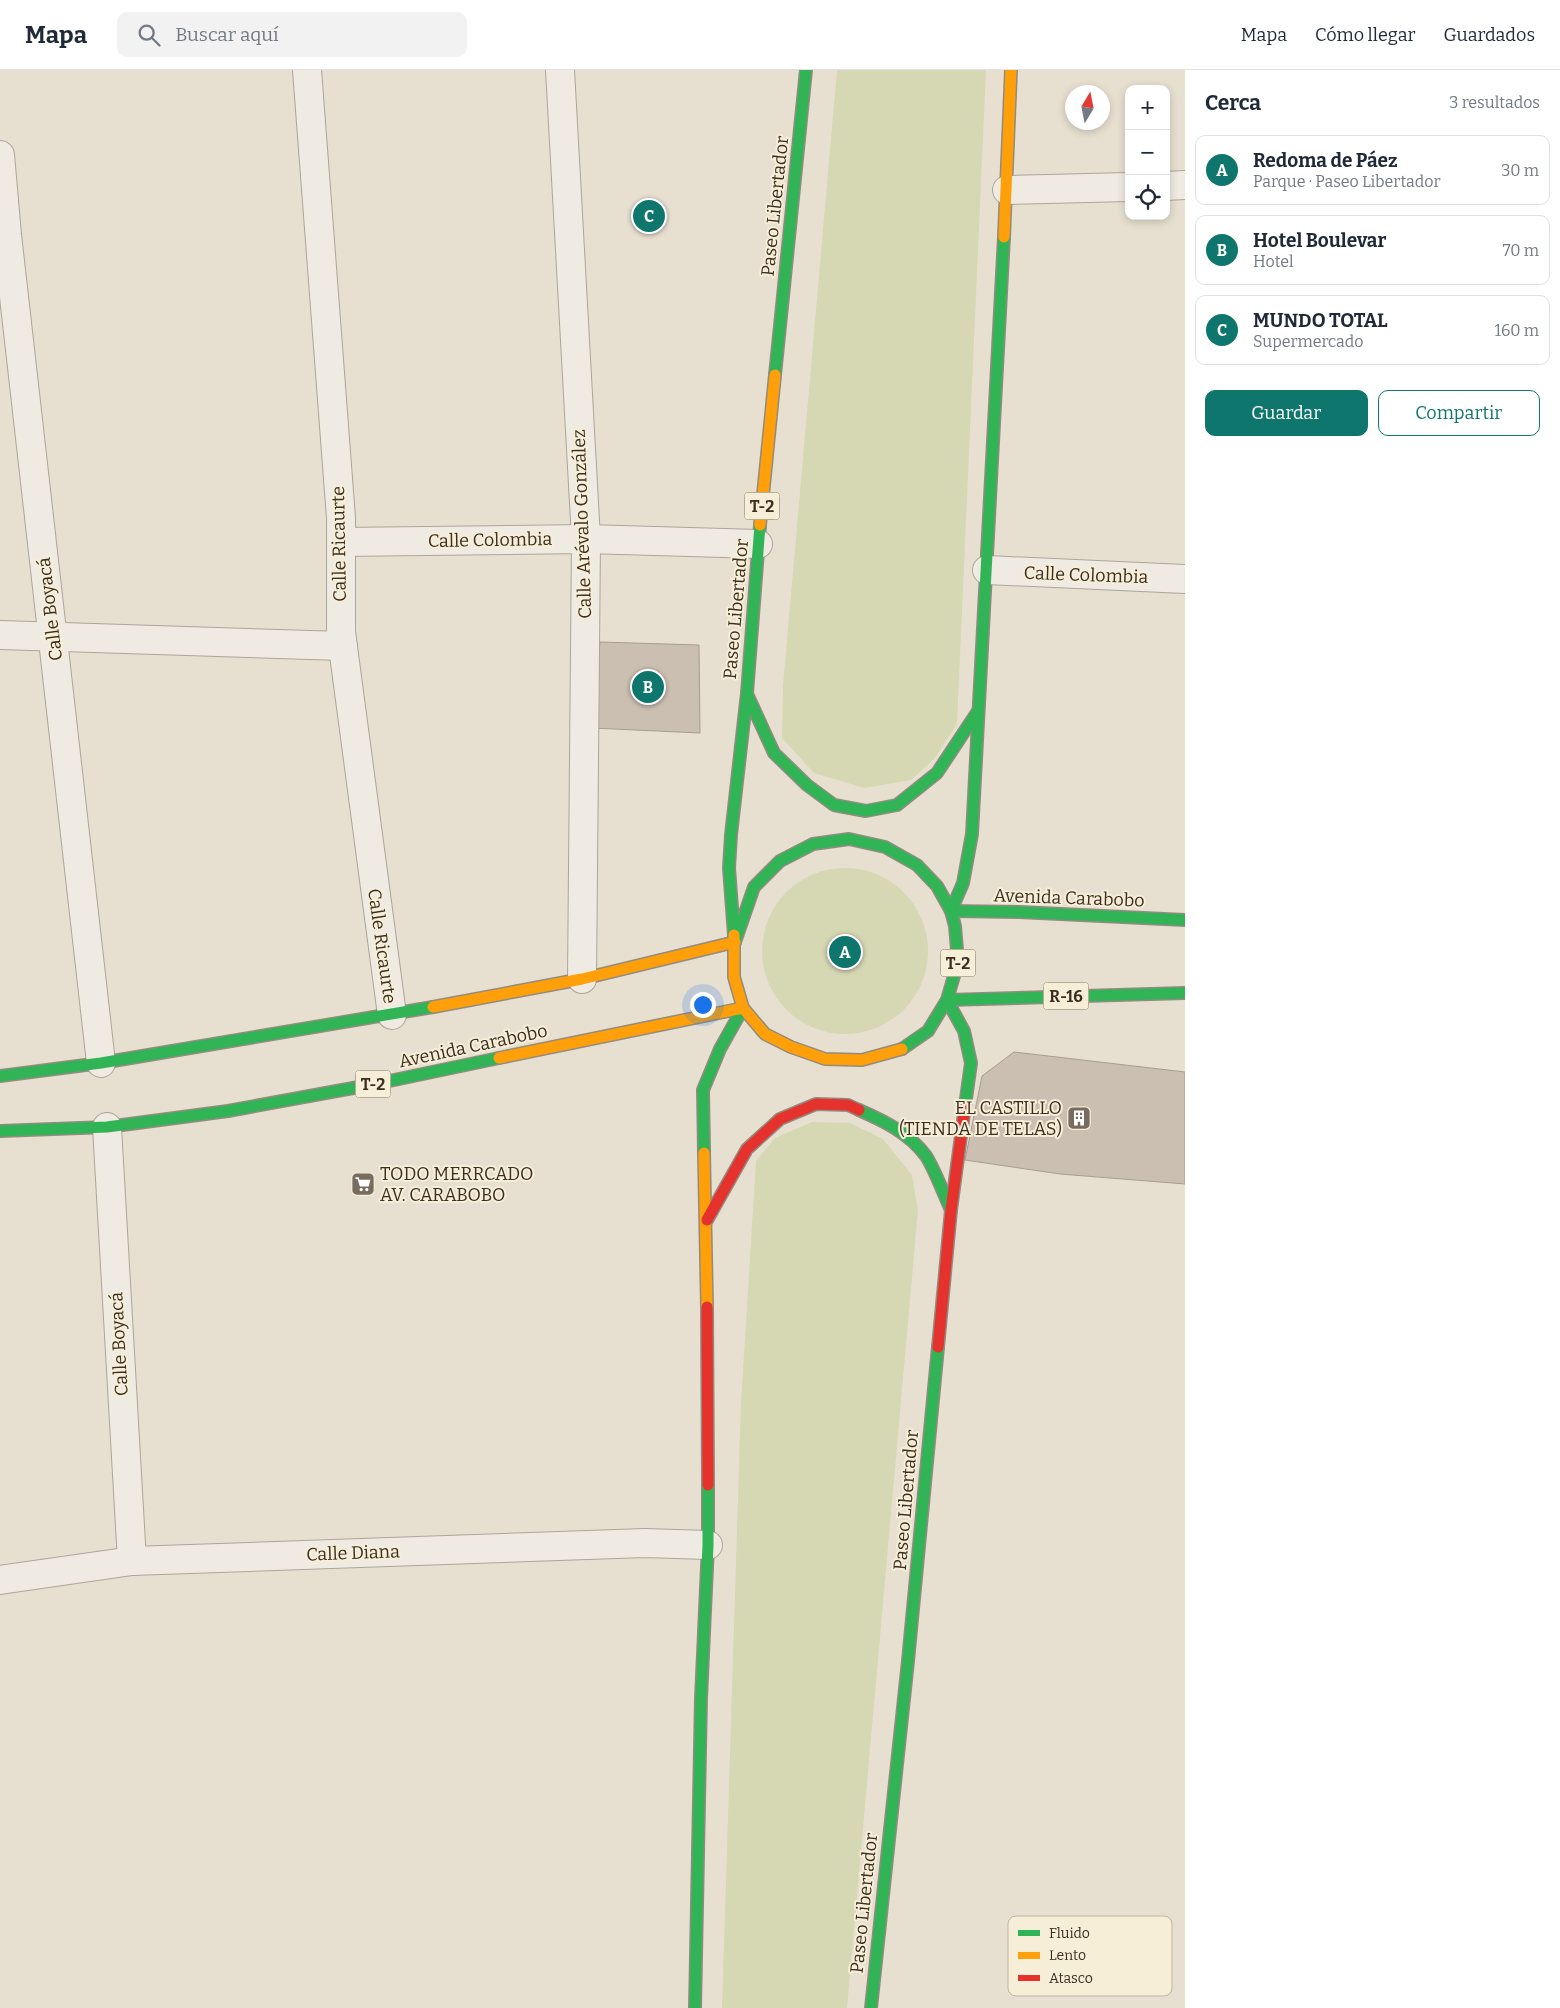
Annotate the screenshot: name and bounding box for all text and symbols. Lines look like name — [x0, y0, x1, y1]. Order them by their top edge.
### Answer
search box — [117, 12, 467, 57]
text: Mapa — [25, 21, 87, 49]
icon: search — [135, 21, 163, 49]
text: Buscar aquí — [175, 23, 279, 46]
text: Mapa — [1241, 24, 1287, 46]
text: Cómo llegar — [1315, 24, 1416, 46]
text: Guardados — [1444, 24, 1535, 46]
north arrow — [1065, 85, 1110, 130]
map controls — [1125, 85, 1170, 220]
button: + — [1125, 85, 1170, 130]
text: Cerca — [1205, 90, 1261, 116]
text: 3 resultados — [1449, 93, 1540, 112]
button: − — [1125, 130, 1170, 175]
street label: Paseo Libertador — [757, 135, 793, 277]
text: Redoma de Páez — [1253, 149, 1398, 172]
text: A — [1216, 161, 1228, 180]
text: 30 m — [1501, 161, 1539, 180]
text: Parque · Paseo Libertador — [1253, 172, 1441, 191]
button: locate — [1125, 175, 1170, 220]
pin: C — [633, 197, 665, 235]
text: Hotel Boulevar — [1253, 229, 1386, 252]
text: B — [1217, 241, 1227, 260]
text: 70 m — [1503, 241, 1539, 260]
text: Hotel — [1253, 252, 1294, 271]
text: MUNDO TOTAL — [1253, 309, 1388, 332]
text: C — [1217, 321, 1227, 340]
text: 160 m — [1494, 321, 1539, 340]
text: Supermercado — [1253, 332, 1363, 351]
button: Guardar — [1205, 390, 1368, 436]
button: Compartir — [1378, 390, 1540, 436]
street label: Calle Arévalo González — [568, 429, 596, 619]
street label: Calle Ricaurte — [327, 486, 351, 602]
road number: T-2 — [744, 492, 780, 520]
street label: Calle Colombia — [428, 528, 553, 552]
street label: Paseo Libertador — [719, 538, 753, 680]
street label: Calle Boyacá — [33, 556, 67, 662]
street label: Calle Colombia — [1023, 562, 1149, 588]
pin: B — [632, 668, 664, 706]
street label: Avenida Carabobo — [993, 884, 1145, 912]
street label: Calle Ricaurte — [363, 887, 401, 1005]
pin: A — [829, 933, 861, 971]
road number: T-2 — [940, 950, 976, 976]
road number: R-16 — [1044, 982, 1088, 1009]
your location — [690, 992, 716, 1018]
street label: Avenida Carabobo — [397, 1020, 549, 1072]
road number: T-2 — [356, 1071, 390, 1098]
place label: EL CASTILLO (TIENDA DE TELAS) — [899, 1097, 1062, 1140]
building icon: EL CASTILLO (TIENDA DE TELAS) — [1066, 1105, 1092, 1131]
place label: TODO MERRCADO AV. CARABOBO — [380, 1163, 534, 1206]
supermarket icon: TODO MERRCADO AV. CARABOBO — [350, 1171, 376, 1197]
street label: Calle Boyacá — [105, 1291, 133, 1397]
street label: Paseo Libertador — [889, 1429, 923, 1571]
street label: Calle Diana — [306, 1540, 400, 1566]
street label: Paseo Libertador — [846, 1832, 882, 1974]
legend — [1008, 1916, 1172, 1996]
text: Fluido — [1049, 1925, 1090, 1942]
text: Lento — [1049, 1947, 1086, 1964]
text: Atasco — [1049, 1970, 1093, 1987]

